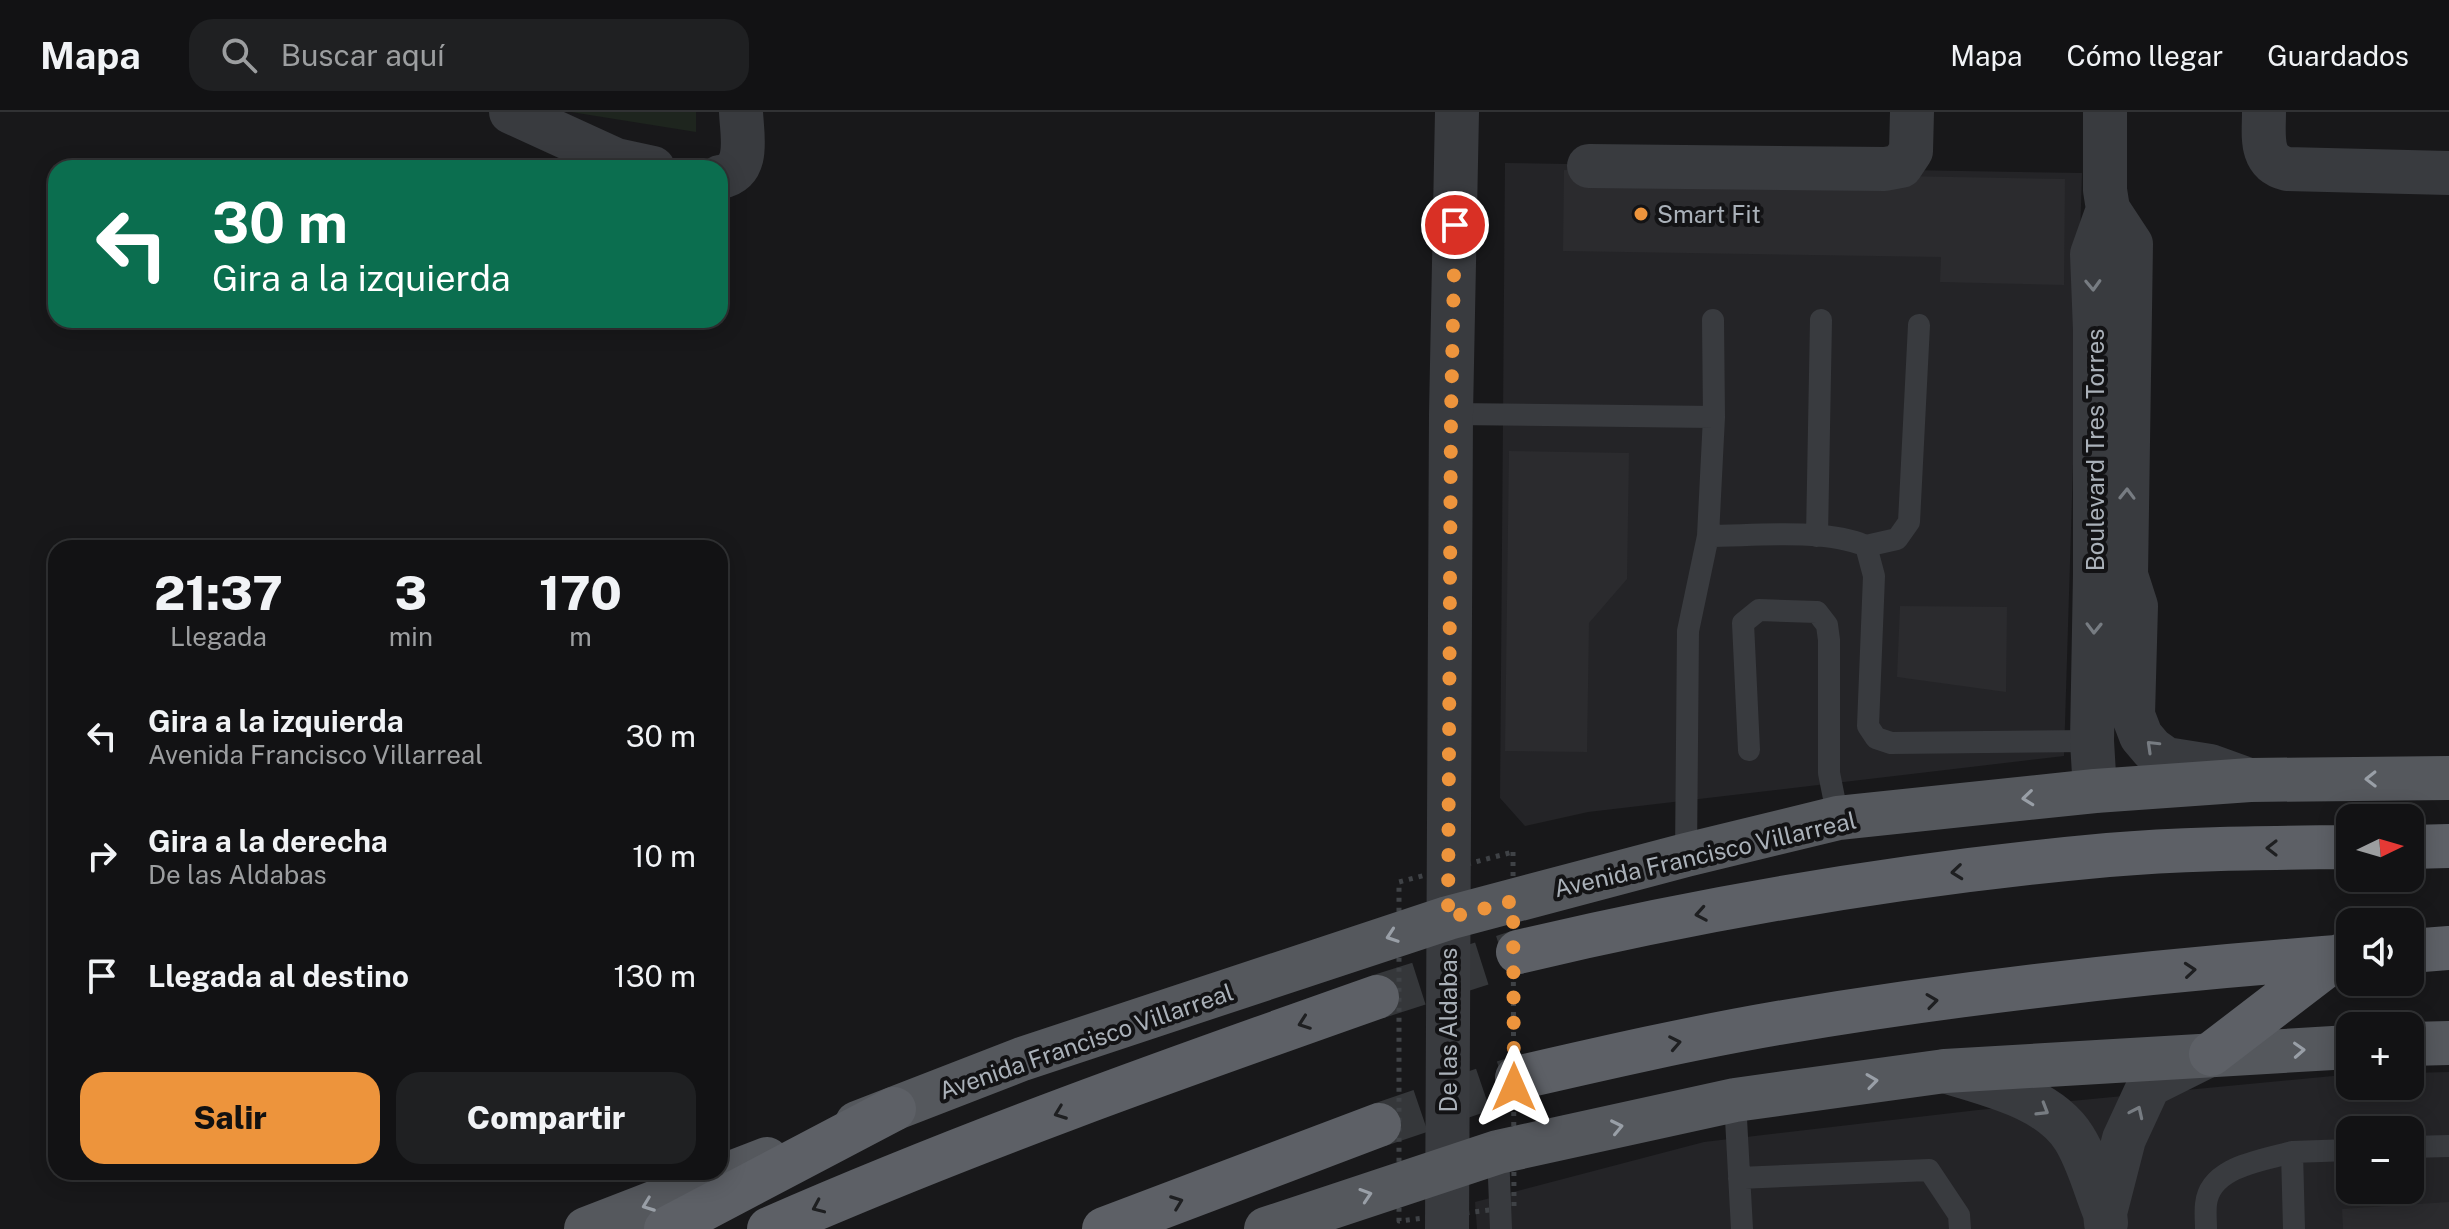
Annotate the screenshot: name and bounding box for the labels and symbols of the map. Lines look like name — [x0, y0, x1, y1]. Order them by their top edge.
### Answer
pin — [1421, 191, 1489, 259]
place label: Smart Fit — [1657, 200, 1761, 228]
marker: Smart Fit — [1632, 205, 1650, 223]
one-way arrow — [2085, 279, 2102, 292]
street label: Boulevard Tres Torres — [2081, 329, 2109, 571]
one-way arrow — [2119, 487, 2136, 500]
one-way arrow — [2085, 622, 2103, 635]
one-way arrow — [2147, 741, 2161, 755]
one-way arrow — [2364, 770, 2377, 788]
one-way arrow — [2021, 790, 2034, 807]
north arrow — [2336, 804, 2424, 892]
street label: Avenida Francisco Villarreal — [1551, 806, 1859, 902]
one-way arrow — [2265, 839, 2278, 857]
one-way arrow — [1950, 864, 1963, 881]
one-way arrow — [1694, 904, 1707, 921]
one-way arrow — [1386, 927, 1400, 943]
street label: De las Aldabas — [1434, 948, 1462, 1112]
one-way arrow — [2184, 962, 2197, 979]
street label: Avenida Francisco Villarreal — [935, 977, 1237, 1105]
one-way arrow — [1925, 993, 1939, 1010]
one-way arrow — [1298, 1013, 1312, 1029]
one-way arrow — [1668, 1035, 1682, 1052]
one-way arrow — [2293, 1041, 2306, 1058]
position arrow — [1472, 1045, 1556, 1129]
one-way arrow — [1865, 1073, 1879, 1090]
one-way arrow — [2034, 1100, 2049, 1116]
one-way arrow — [1054, 1103, 1068, 1120]
one-way arrow — [2127, 1106, 2143, 1120]
one-way arrow — [1609, 1119, 1623, 1136]
one-way arrow — [1359, 1188, 1372, 1204]
one-way arrow — [642, 1195, 656, 1212]
one-way arrow — [1169, 1195, 1183, 1212]
one-way arrow — [812, 1198, 826, 1214]

